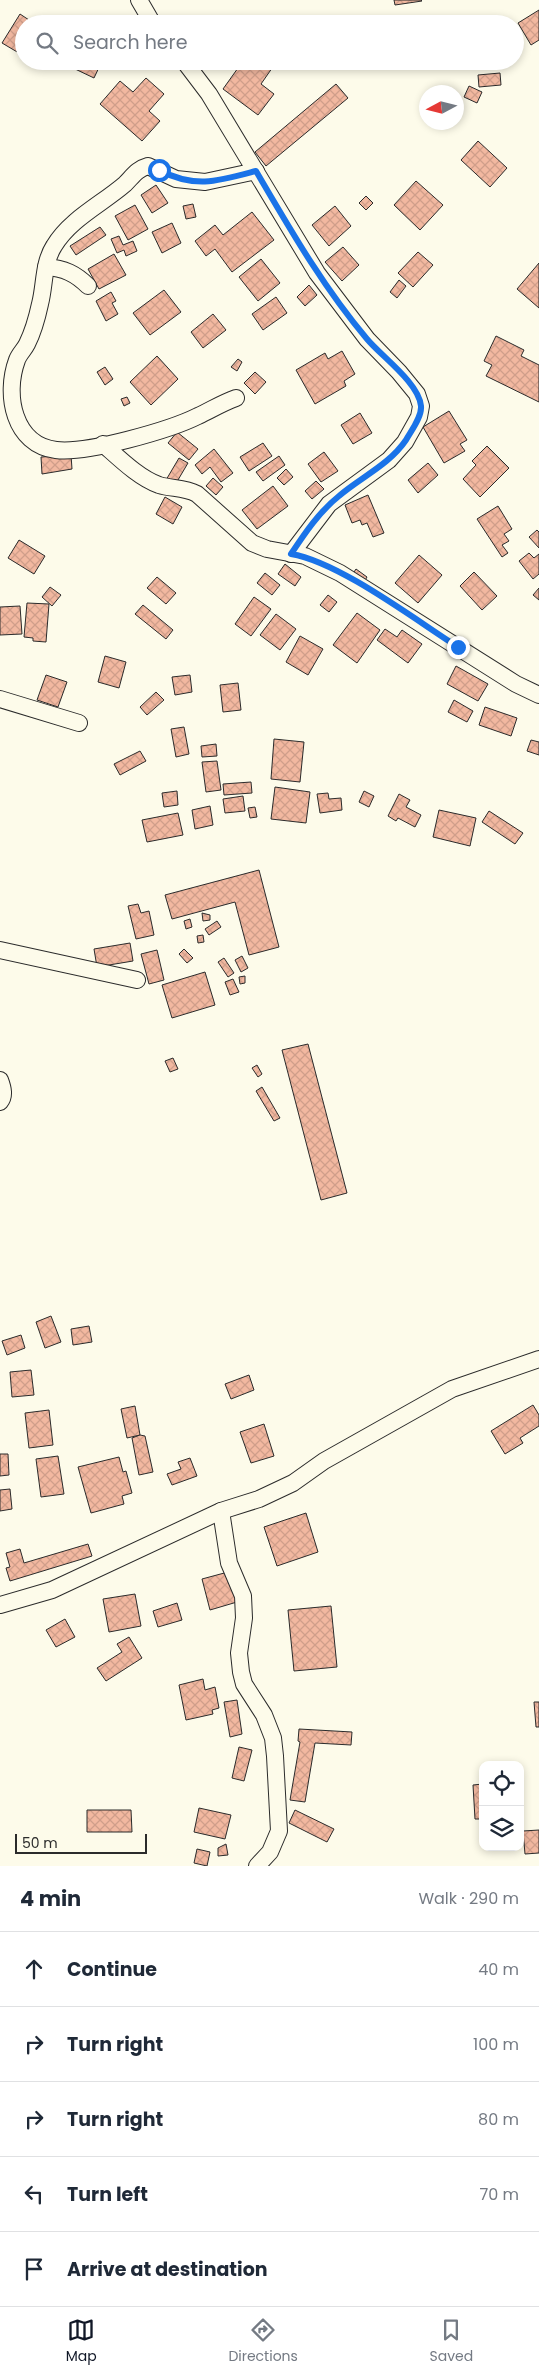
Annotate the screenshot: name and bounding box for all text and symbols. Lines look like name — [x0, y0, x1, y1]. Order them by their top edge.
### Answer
search box — [15, 15, 524, 70]
icon: search — [33, 29, 61, 57]
text: Search here — [73, 29, 187, 56]
north arrow — [419, 85, 464, 130]
route start — [148, 159, 171, 182]
route end — [447, 636, 470, 659]
map controls — [479, 1761, 524, 1851]
button: locate — [479, 1761, 524, 1806]
button: layers — [479, 1806, 524, 1851]
scale bar — [15, 1831, 148, 1854]
text: 50 m — [22, 1833, 58, 1853]
text: 4 min — [20, 1884, 81, 1913]
text: Walk · 290 m — [418, 1887, 519, 1910]
icon: ahead — [20, 1955, 48, 1983]
text: Continue — [67, 1956, 157, 1983]
text: 40 m — [478, 1958, 519, 1981]
icon: right — [20, 2030, 48, 2058]
text: Turn right — [67, 2031, 163, 2058]
text: 100 m — [473, 2033, 519, 2056]
icon: right — [20, 2105, 48, 2133]
text: Turn right — [67, 2106, 163, 2133]
text: 80 m — [478, 2108, 519, 2131]
icon: left — [20, 2180, 48, 2208]
text: Turn left — [67, 2181, 148, 2208]
text: 70 m — [479, 2183, 519, 2206]
icon: arrive — [20, 2255, 48, 2283]
text: Arrive at destination — [67, 2256, 268, 2283]
tab: Map — [66, 2316, 97, 2367]
tab: Directions — [228, 2316, 298, 2367]
tab: Saved — [429, 2316, 473, 2367]

